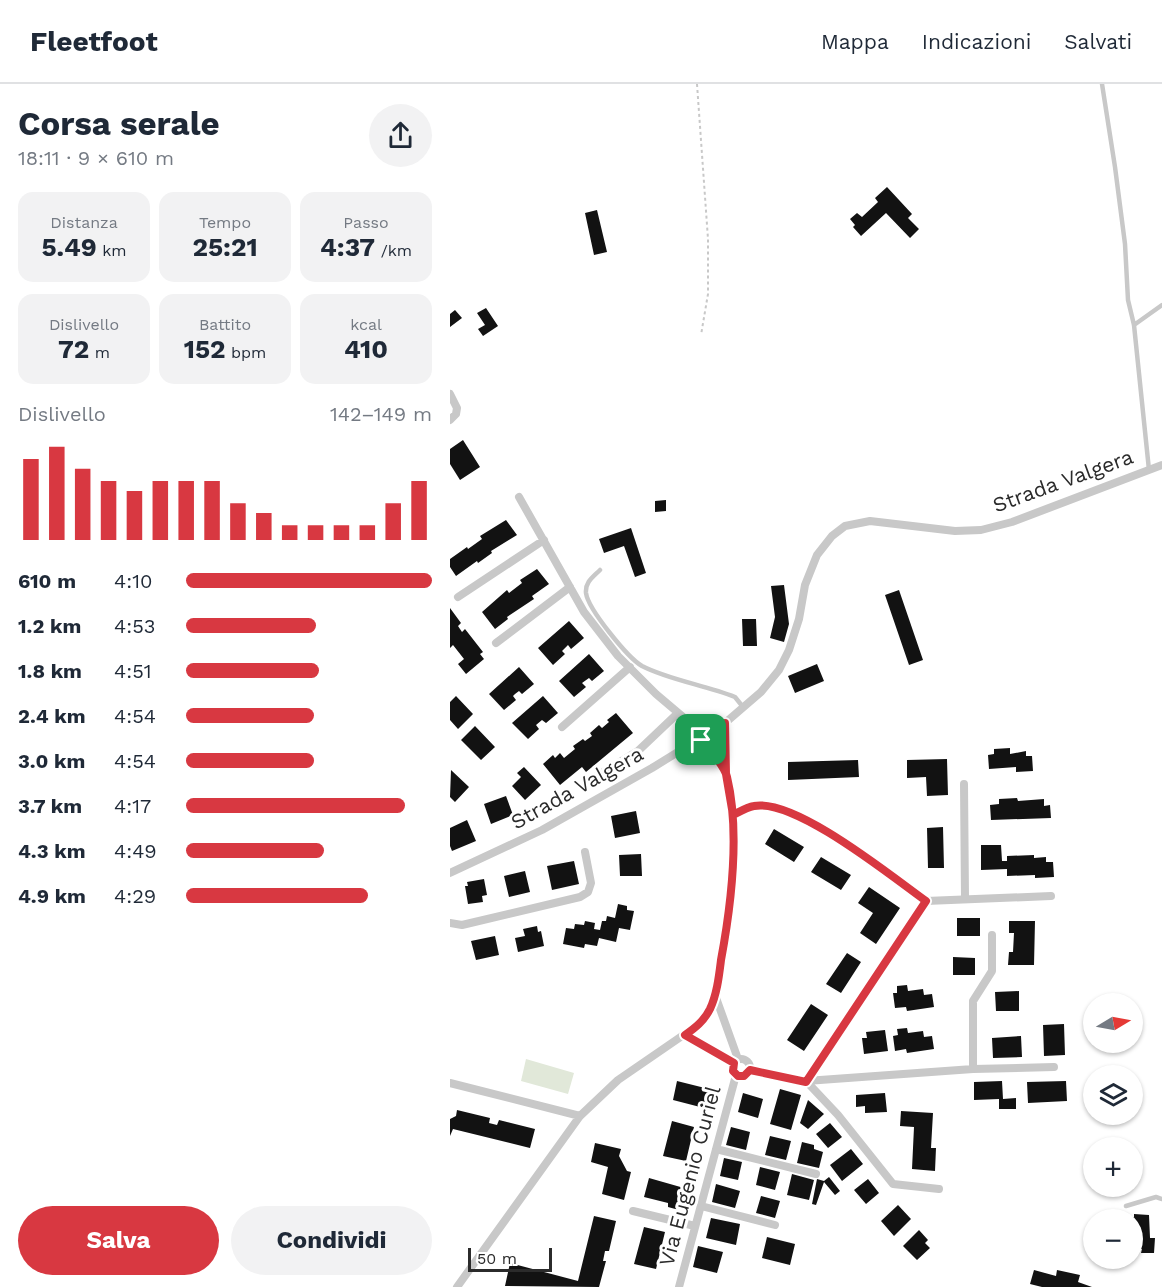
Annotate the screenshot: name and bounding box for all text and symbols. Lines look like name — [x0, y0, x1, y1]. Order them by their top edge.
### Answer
text: Fleetfoot — [30, 25, 158, 58]
text: Mappa — [821, 29, 889, 54]
text: Indicazioni — [922, 29, 1031, 54]
text: Salvati — [1064, 29, 1132, 54]
text: Corsa serale — [18, 104, 220, 143]
button: share — [369, 104, 432, 167]
text: 18:11 · 9 × 610 m — [18, 146, 174, 170]
text: Distanza — [50, 213, 118, 232]
text: Tempo — [199, 213, 251, 232]
text: Passo — [343, 213, 389, 232]
text: 5.49 — [41, 232, 97, 262]
text: 25:21 — [192, 232, 258, 262]
text: 4:37 — [320, 232, 375, 262]
text: km — [97, 241, 127, 260]
text: /km — [375, 241, 412, 260]
text: Dislivello — [49, 315, 119, 334]
text: Battito — [199, 315, 251, 334]
text: kcal — [350, 315, 382, 334]
text: 72 — [58, 334, 89, 364]
text: 152 — [184, 334, 226, 364]
text: 410 — [344, 334, 388, 364]
text: m — [89, 343, 110, 362]
text: bpm — [226, 343, 266, 362]
text: Dislivello — [18, 402, 106, 426]
text: 142–149 m — [330, 402, 432, 426]
street label: Strada Valgera — [989, 444, 1137, 518]
text: 610 m — [18, 569, 76, 593]
text: 4:10 — [114, 569, 152, 593]
text: 1.2 km — [18, 614, 81, 638]
text: 4:53 — [114, 614, 155, 638]
text: 1.8 km — [18, 659, 82, 683]
text: 4:51 — [114, 659, 152, 683]
text: 2.4 km — [18, 704, 86, 728]
text: 4:54 — [114, 704, 156, 728]
pin — [675, 714, 726, 765]
icon: arrive — [684, 723, 717, 756]
street label: Strada Valgera — [506, 741, 647, 834]
text: 3.0 km — [18, 749, 85, 773]
text: 4:54 — [114, 749, 156, 773]
text: 3.7 km — [18, 794, 82, 818]
text: 4:17 — [114, 794, 151, 818]
text: 4.3 km — [18, 839, 85, 863]
text: 4:49 — [114, 839, 157, 863]
text: 4.9 km — [18, 884, 86, 908]
text: 4:29 — [114, 884, 156, 908]
north arrow — [1083, 993, 1143, 1053]
map controls — [1083, 993, 1143, 1269]
button: layers — [1083, 1065, 1143, 1125]
street label: Via Eugenio Curiel — [653, 1082, 726, 1269]
button: + — [1083, 1137, 1143, 1197]
button: Salva — [18, 1206, 219, 1275]
button: Condividi — [231, 1206, 432, 1275]
button: − — [1083, 1209, 1143, 1269]
scale bar — [468, 1245, 552, 1272]
text: 50 m — [477, 1249, 517, 1268]

